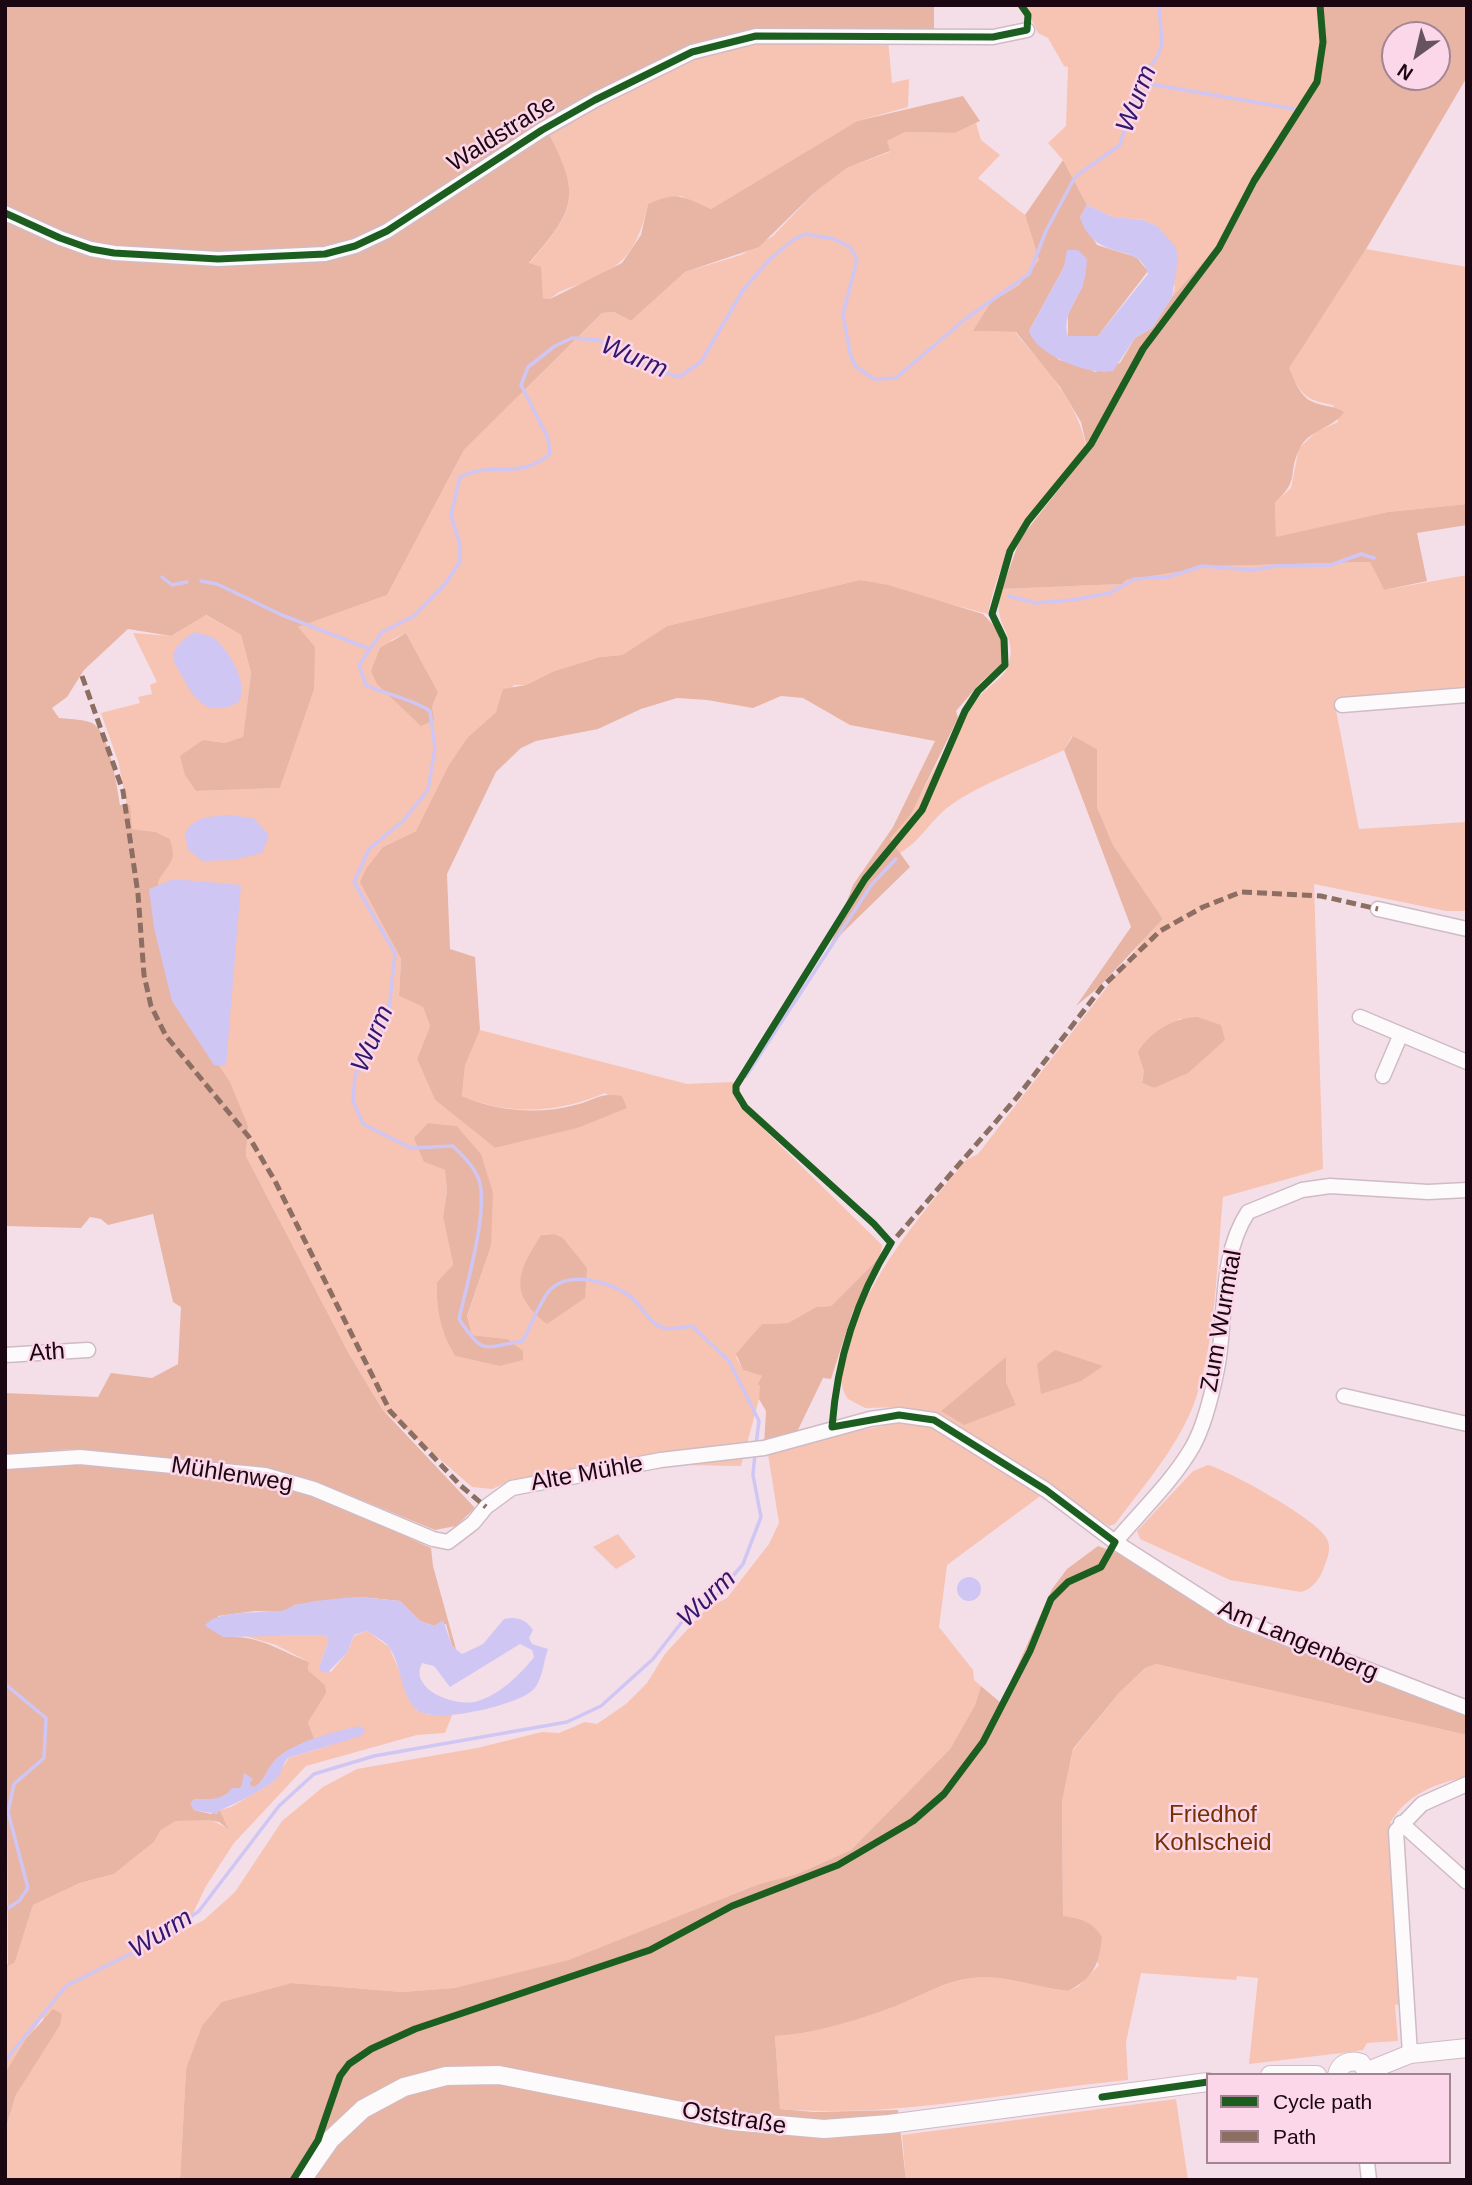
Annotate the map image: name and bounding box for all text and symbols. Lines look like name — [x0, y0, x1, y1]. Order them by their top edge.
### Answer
north arrow — [1381, 21, 1451, 91]
text: N — [1394, 60, 1417, 85]
water label: Wurm — [1110, 61, 1164, 137]
street label: Waldstraße — [443, 90, 561, 178]
water label: Wurm — [596, 330, 672, 386]
water label: Wurm — [345, 1001, 401, 1077]
street label: Zum Wurmtal — [1195, 1248, 1249, 1394]
street label: Ath — [28, 1337, 66, 1369]
street label: Alte Mühle — [529, 1450, 645, 1498]
street label: Mühlenweg — [169, 1451, 295, 1499]
water label: Wurm — [671, 1564, 743, 1634]
street label: Am Langenberg — [1214, 1594, 1382, 1688]
park label: Friedhof Kohlscheid — [1154, 1801, 1272, 1857]
water label: Wurm — [123, 1902, 199, 1966]
legend — [1206, 2073, 1451, 2164]
text: Cycle path — [1273, 2090, 1372, 2113]
street label: Oststraße — [680, 2097, 788, 2141]
text: Path — [1273, 2125, 1316, 2148]

